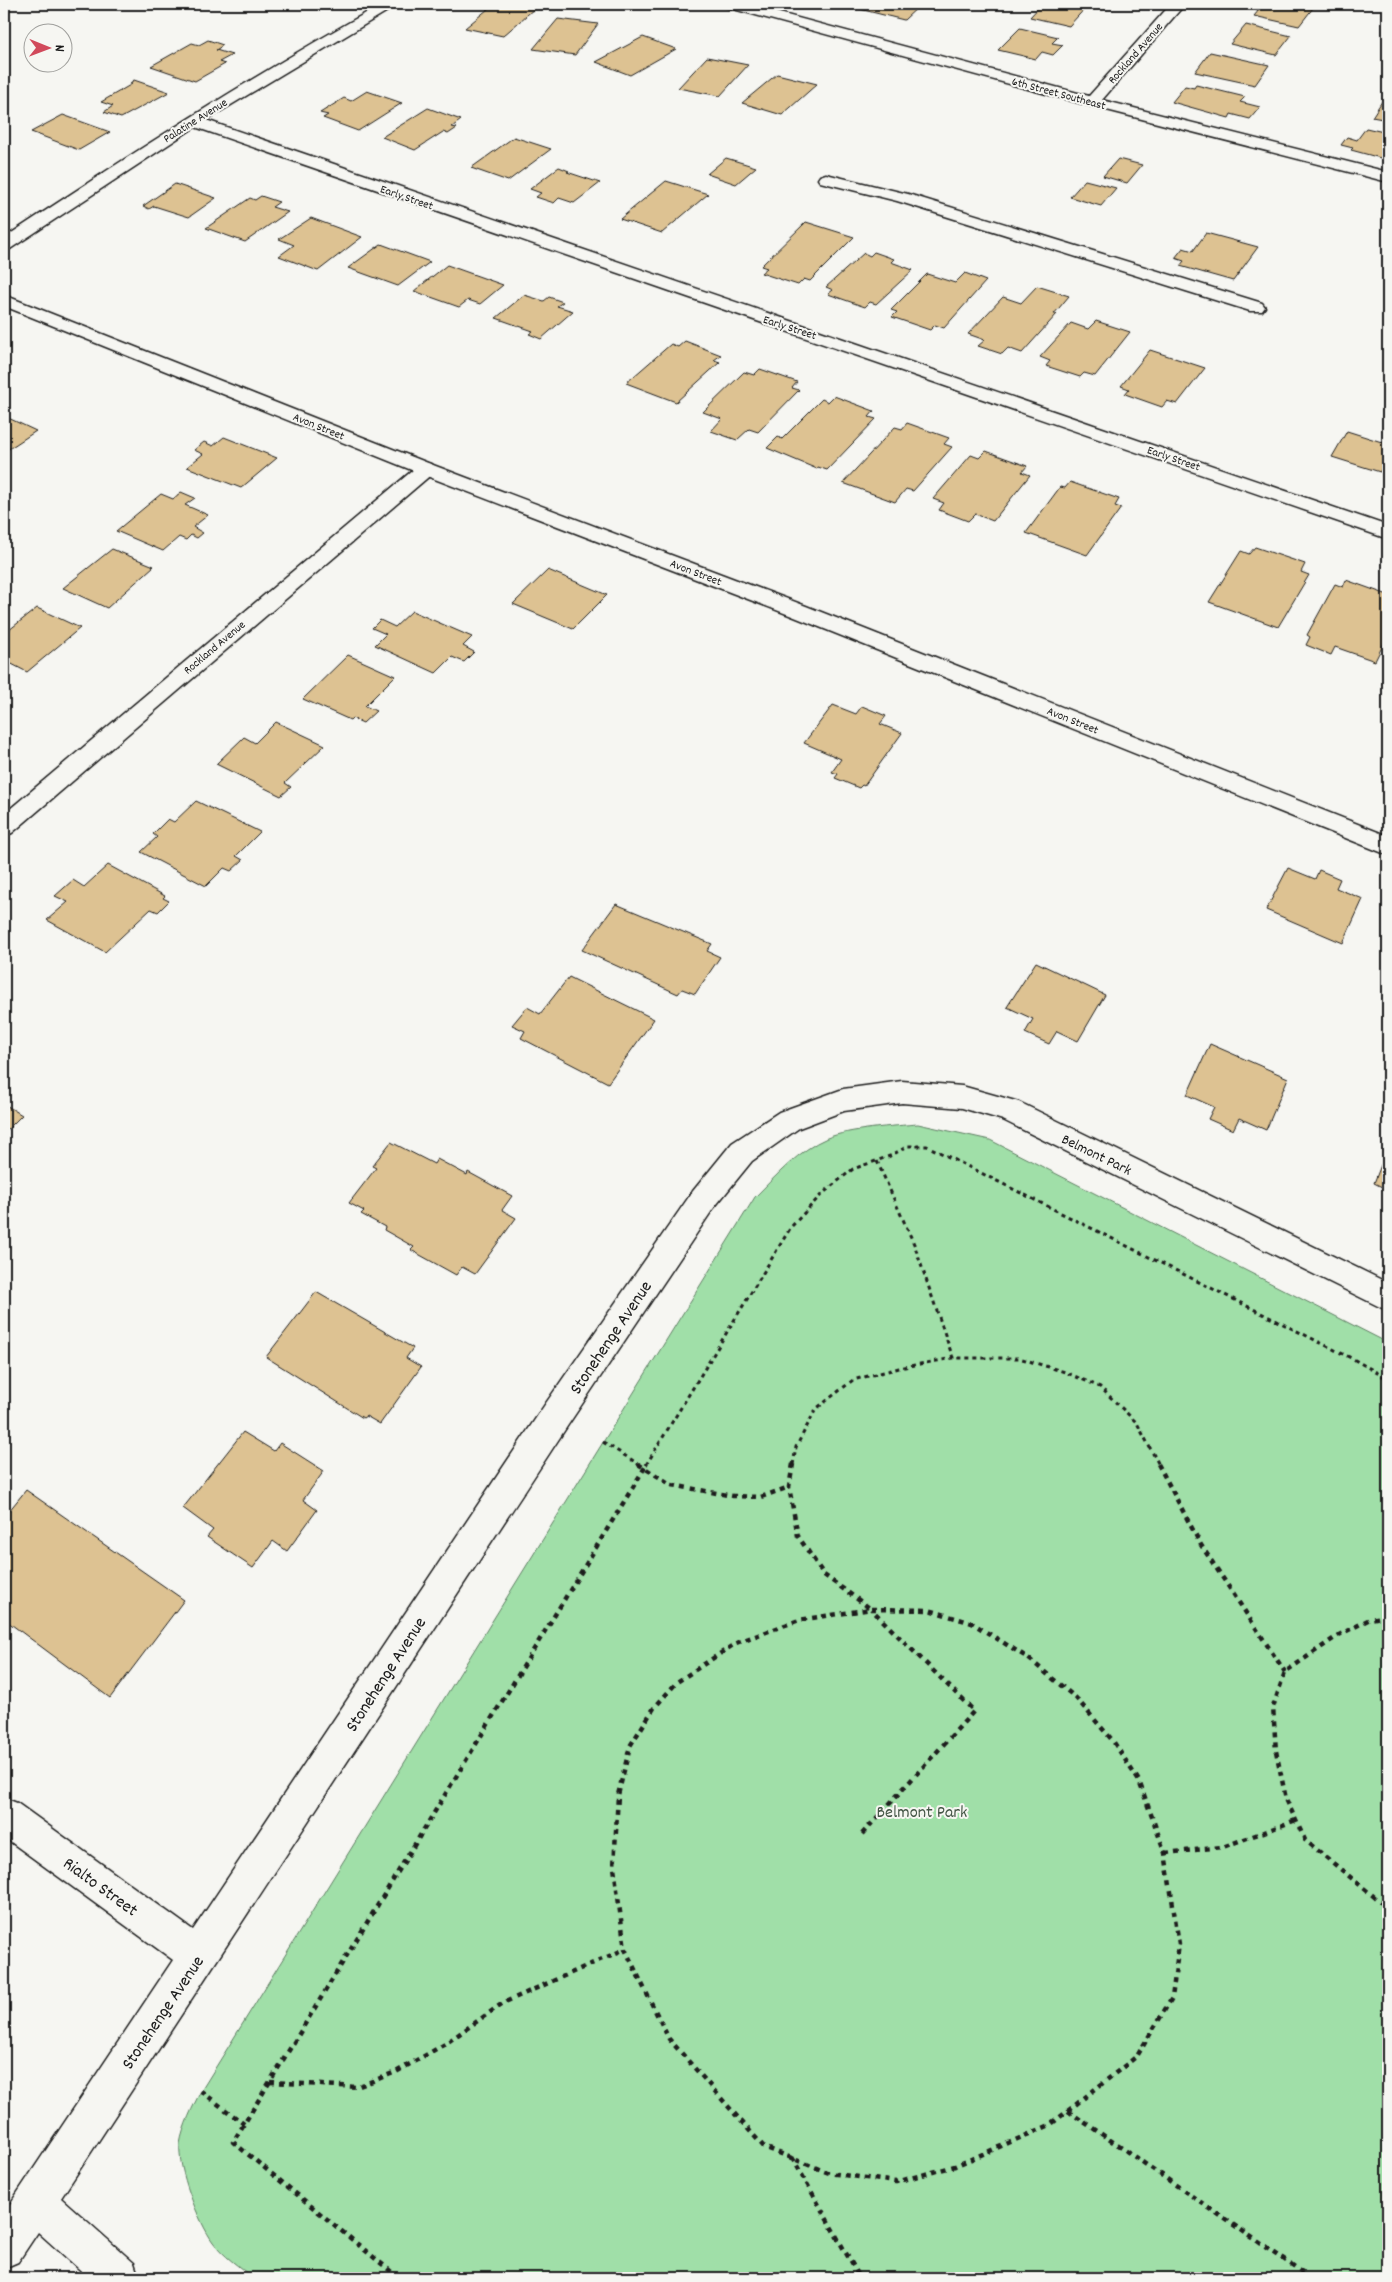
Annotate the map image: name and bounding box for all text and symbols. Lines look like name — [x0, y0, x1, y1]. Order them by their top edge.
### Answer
street label: Rockland Avenue — [1105, 20, 1168, 88]
north arrow — [22, 22, 72, 72]
text: N — [49, 45, 69, 52]
street label: 6th Street Southeast — [1010, 74, 1108, 115]
street label: Palatine Avenue — [161, 95, 231, 148]
street label: Early Street — [378, 181, 436, 216]
street label: Early Street — [761, 312, 819, 345]
street label: Avon Street — [290, 409, 347, 446]
street label: Early Street — [1145, 442, 1203, 477]
street label: Avon Street — [667, 556, 724, 591]
street label: Rockland Avenue — [180, 617, 250, 679]
street label: Avon Street — [1044, 703, 1101, 740]
street label: Belmont Park — [1057, 1129, 1135, 1182]
street label: Stonehenge Avenue — [565, 1276, 660, 1400]
street label: Stonehenge Avenue — [341, 1613, 434, 1738]
park label: Belmont Park — [877, 1801, 967, 1826]
street label: Rialto Street — [57, 1852, 142, 1924]
street label: Stonehenge Avenue — [117, 1951, 212, 2075]

